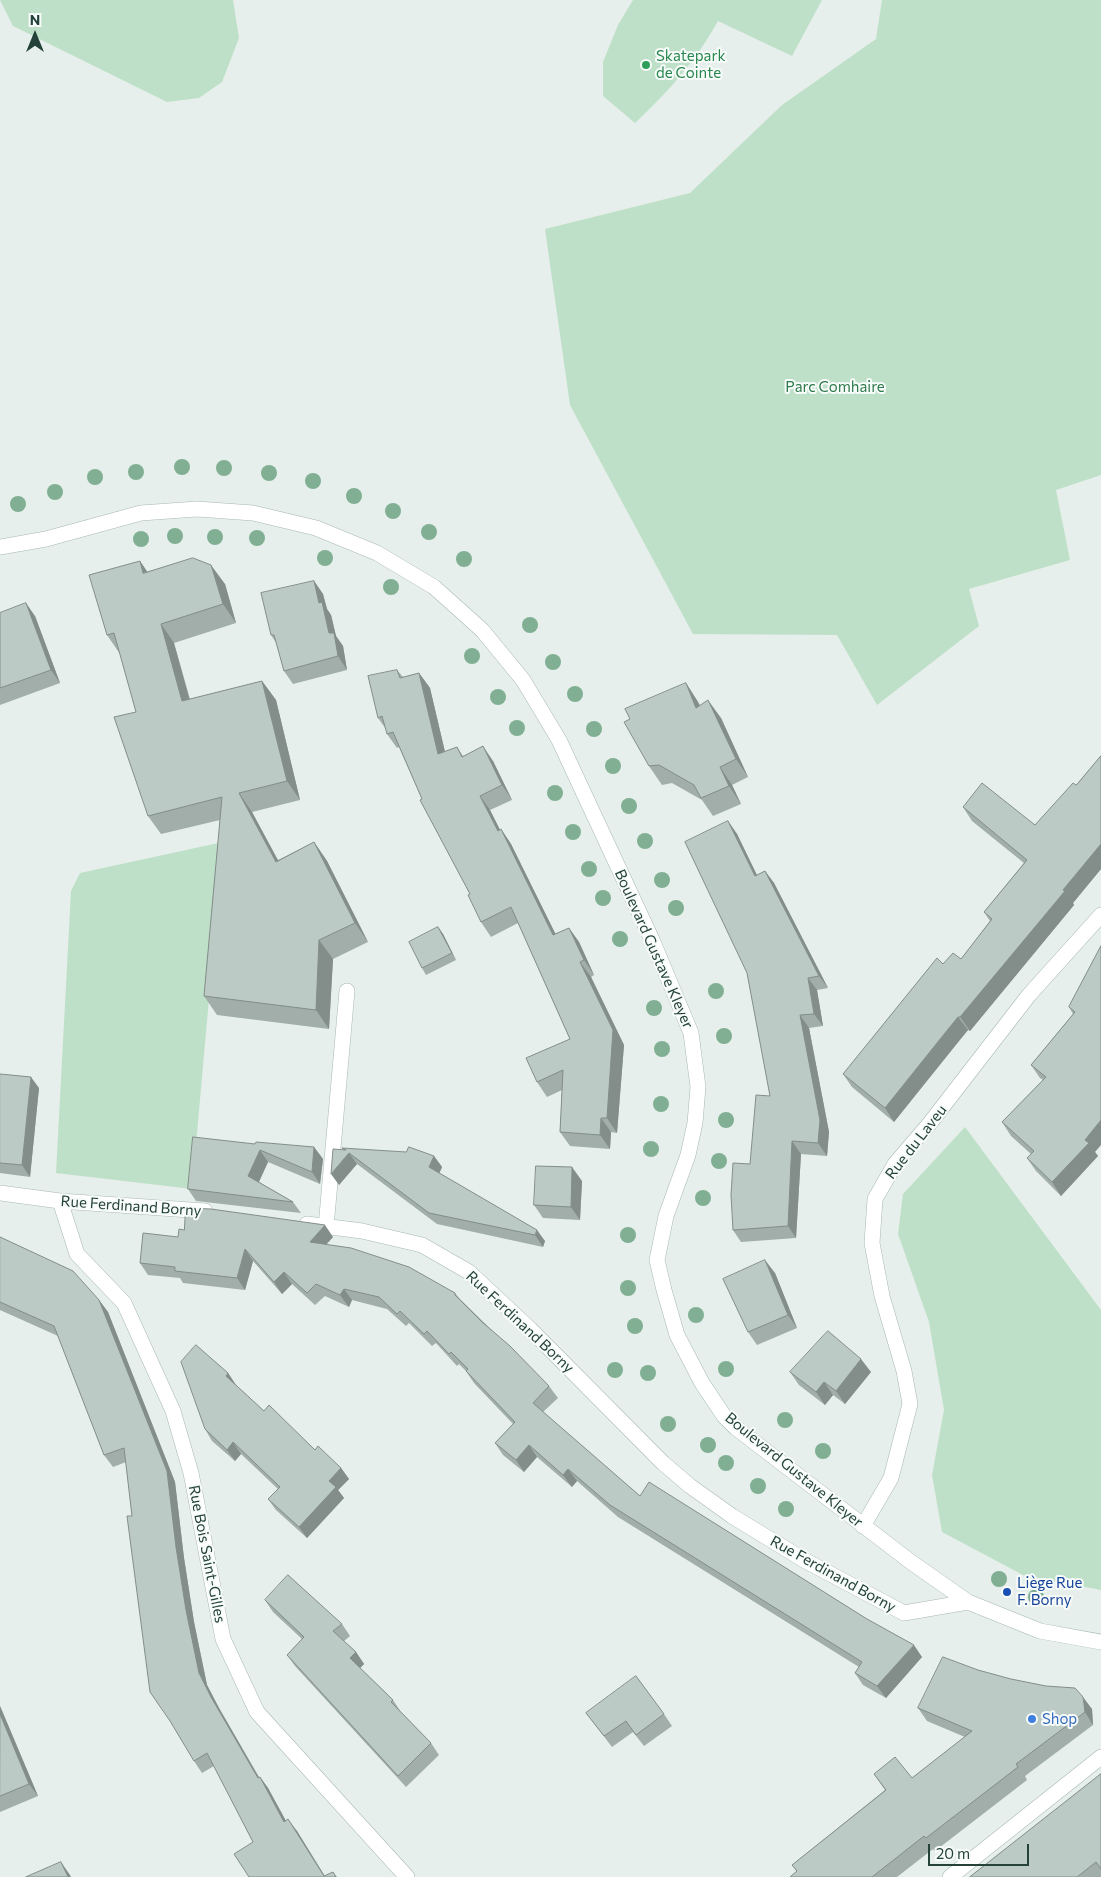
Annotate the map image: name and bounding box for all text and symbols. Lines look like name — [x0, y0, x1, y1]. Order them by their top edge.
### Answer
north arrow — [10, 10, 60, 60]
text: N — [30, 11, 40, 28]
place label: Skatepark de Cointe — [656, 47, 726, 82]
marker: Skatepark de Cointe — [640, 59, 652, 71]
park label: Parc Comhaire — [785, 378, 885, 396]
street label: Boulevard Gustave Kleyer — [611, 867, 697, 1031]
street label: Rue du Laveu — [882, 1101, 950, 1183]
street label: Rue Ferdinand Borny — [60, 1192, 202, 1220]
street label: Rue Ferdinand Borny — [462, 1267, 578, 1377]
street label: Boulevard Gustave Kleyer — [721, 1409, 867, 1531]
street label: Rue Bois Saint-Gilles — [185, 1484, 229, 1624]
street label: Rue Ferdinand Borny — [767, 1532, 899, 1616]
place label: Liège Rue F. Borny — [1017, 1574, 1082, 1609]
marker: Liège Rue F. Borny — [1001, 1586, 1013, 1598]
place label: Shop — [1042, 1710, 1077, 1728]
marker: Shop — [1026, 1713, 1038, 1725]
scale bar — [931, 1834, 1032, 1866]
text: 20 m — [936, 1844, 970, 1862]

